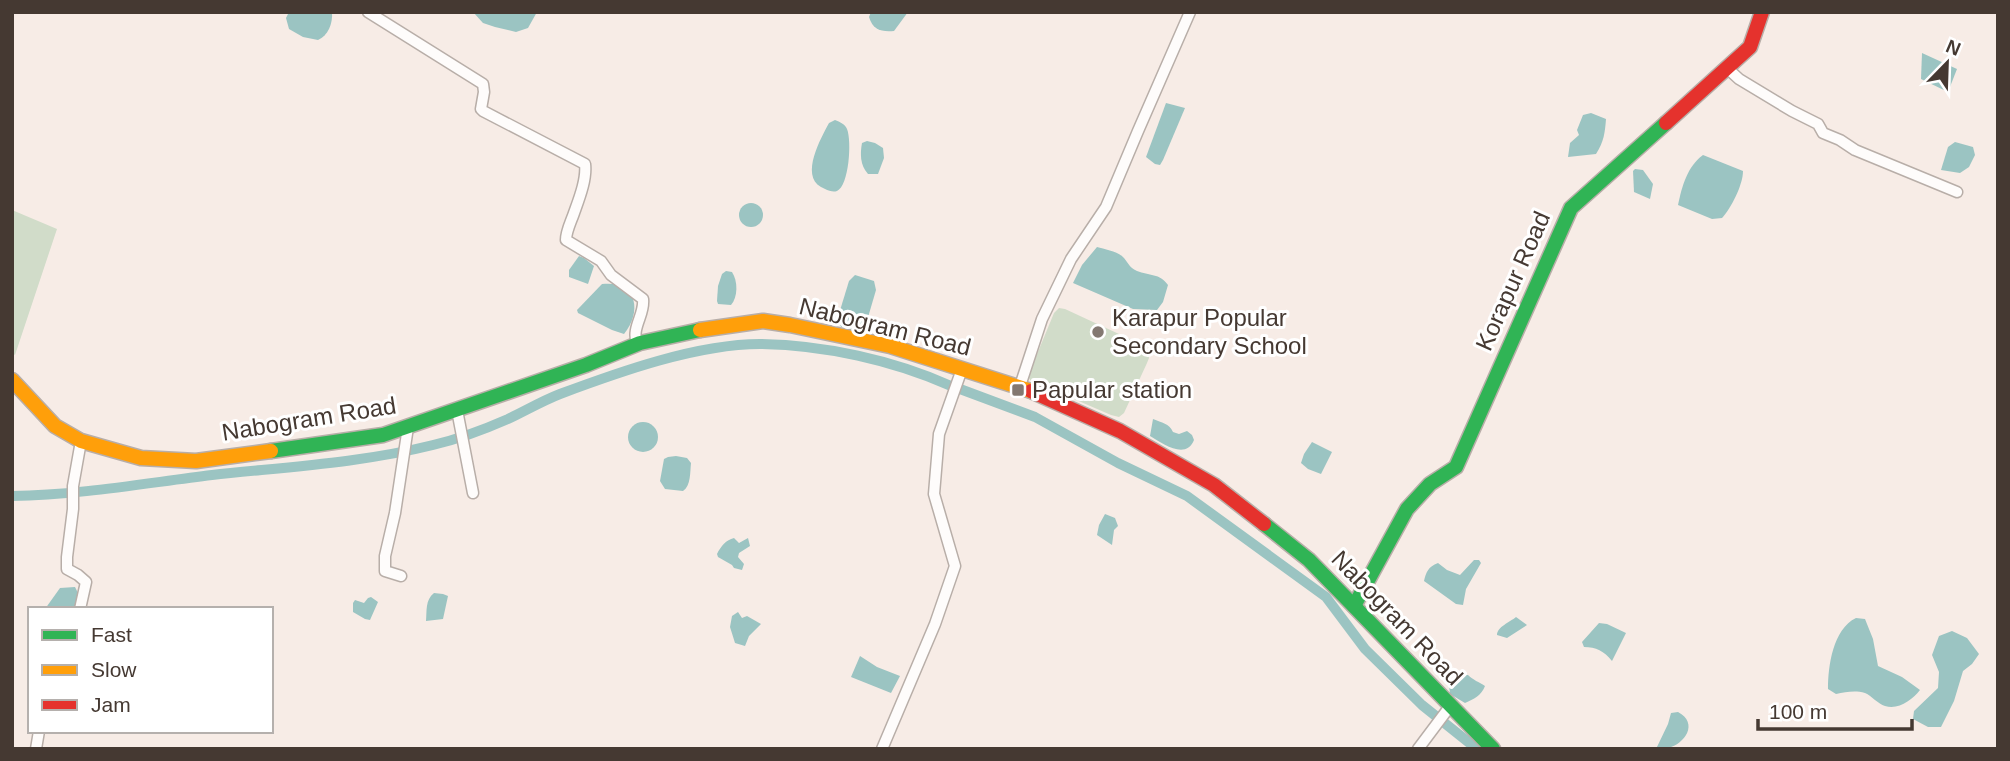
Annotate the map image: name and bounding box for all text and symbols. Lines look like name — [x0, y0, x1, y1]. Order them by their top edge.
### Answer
north arrow — [1912, 28, 1982, 98]
text: N — [1943, 35, 1964, 60]
street label: Korapur Road — [1470, 207, 1555, 355]
street label: Nabogram Road — [796, 292, 974, 361]
place label: Karapur Popular Secondary School — [1112, 304, 1307, 359]
marker: Karapur Popular Secondary School — [1090, 324, 1106, 340]
place label: Papular station — [1032, 376, 1192, 403]
marker: Papular station — [1010, 382, 1026, 398]
street label: Nabogram Road — [220, 391, 398, 446]
street label: Nabogram Road — [1326, 545, 1468, 690]
legend — [28, 607, 273, 733]
text: Fast — [91, 623, 132, 646]
text: Slow — [91, 658, 137, 681]
scale bar — [1758, 688, 1912, 732]
text: Jam — [91, 693, 131, 716]
text: 100 m — [1769, 700, 1827, 723]

